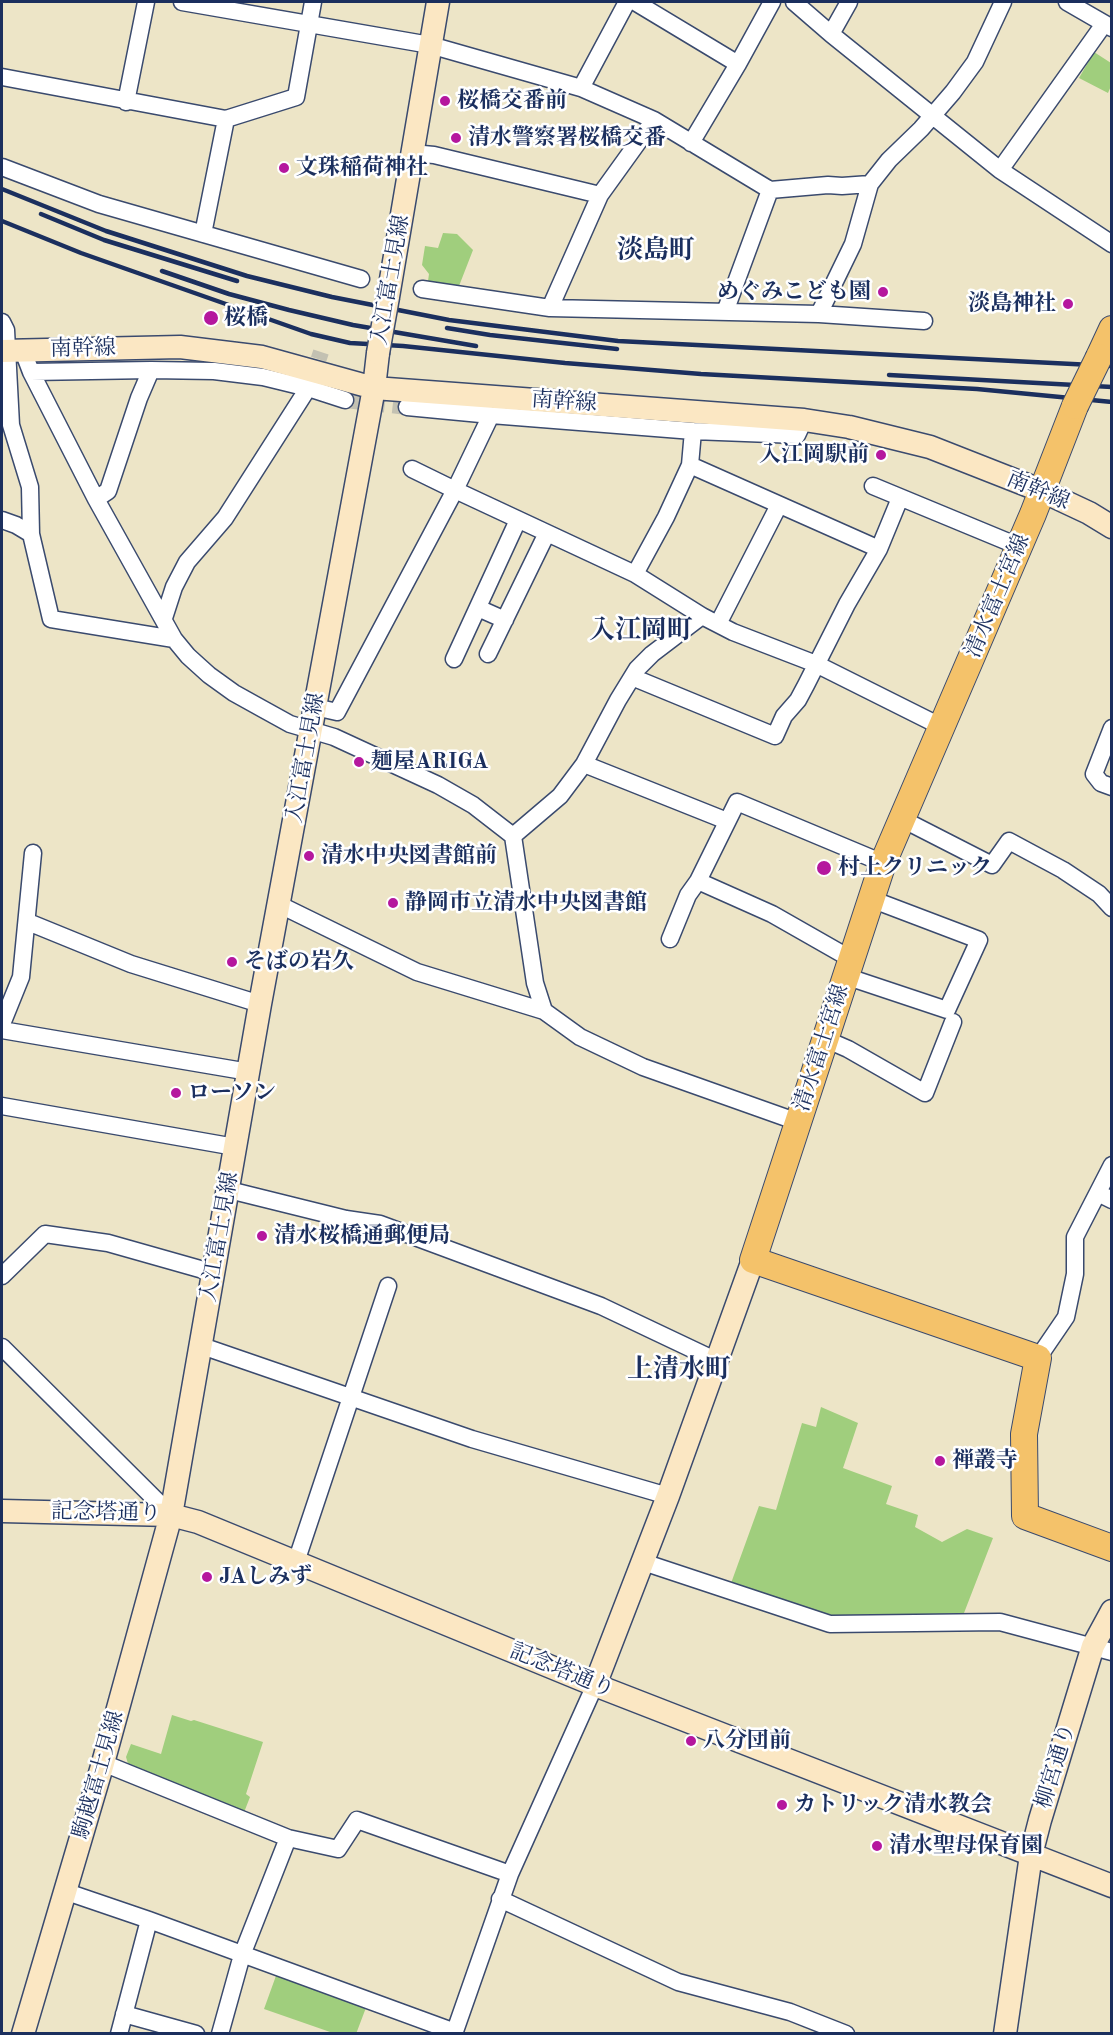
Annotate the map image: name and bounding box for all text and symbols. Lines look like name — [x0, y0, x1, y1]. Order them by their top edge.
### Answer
place label: 桜橋交番前 — [457, 88, 567, 114]
marker: 桜橋交番前 — [438, 94, 452, 108]
place label: 清水警察署桜橋交番 — [468, 125, 666, 151]
marker: 清水警察署桜橋交番 — [449, 131, 463, 145]
place label: 文珠稲荷神社 — [296, 155, 428, 181]
marker: 文珠稲荷神社 — [277, 161, 291, 175]
street label: 入江富士見線 — [367, 213, 415, 347]
district label: 淡島町 — [617, 235, 695, 267]
place label: めぐみこども園 — [717, 279, 871, 305]
marker: めぐみこども園 — [876, 285, 890, 299]
place label: 淡島神社 — [968, 291, 1056, 317]
marker: 淡島神社 — [1061, 297, 1075, 311]
place label: 桜橋 — [224, 305, 268, 331]
marker: 桜橋 — [202, 309, 220, 327]
street label: 南幹線 — [50, 335, 116, 363]
street label: 南幹線 — [530, 387, 598, 417]
place label: 入江岡駅前 — [759, 442, 869, 468]
marker: 入江岡駅前 — [874, 448, 888, 462]
street label: 南幹線 — [1002, 466, 1074, 516]
street label: 清水富士宮線 — [960, 530, 1036, 662]
district label: 入江岡町 — [589, 615, 693, 647]
street label: 入江富士見線 — [282, 691, 330, 825]
place label: 麺屋ARIGA — [371, 749, 489, 775]
marker: 麺屋ARIGA — [352, 755, 366, 769]
place label: 清水中央図書館前 — [321, 843, 497, 869]
marker: 清水中央図書館前 — [302, 849, 316, 863]
place label: 村上クリニック — [838, 855, 992, 881]
marker: 村上クリニック — [815, 859, 833, 877]
place label: 静岡市立清水中央図書館 — [405, 890, 647, 916]
marker: 静岡市立清水中央図書館 — [386, 896, 400, 910]
place label: そばの岩久 — [244, 949, 354, 975]
marker: そばの岩久 — [225, 955, 239, 969]
street label: 清水富士宮線 — [789, 981, 855, 1115]
place label: ローソン — [188, 1080, 276, 1106]
marker: ローソン — [169, 1086, 183, 1100]
street label: 入江富士見線 — [196, 1170, 244, 1304]
place label: 清水桜橋通郵便局 — [274, 1223, 450, 1249]
marker: 清水桜橋通郵便局 — [255, 1229, 269, 1243]
district label: 上清水町 — [627, 1354, 731, 1386]
place label: 禅叢寺 — [952, 1448, 1018, 1474]
marker: 禅叢寺 — [933, 1454, 947, 1468]
street label: 記念塔通り — [51, 1499, 161, 1527]
place label: JAしみず — [219, 1564, 312, 1590]
marker: JAしみず — [200, 1570, 214, 1584]
street label: 記念塔通り — [506, 1638, 618, 1704]
street label: 駒越富士見線 — [68, 1708, 130, 1842]
street label: 柳宮通り — [1031, 1720, 1081, 1812]
place label: 八分団前 — [703, 1728, 791, 1754]
marker: 八分団前 — [684, 1734, 698, 1748]
place label: カトリック清水教会 — [794, 1792, 992, 1818]
marker: カトリック清水教会 — [775, 1798, 789, 1812]
place label: 清水聖母保育園 — [889, 1833, 1043, 1859]
marker: 清水聖母保育園 — [870, 1839, 884, 1853]

